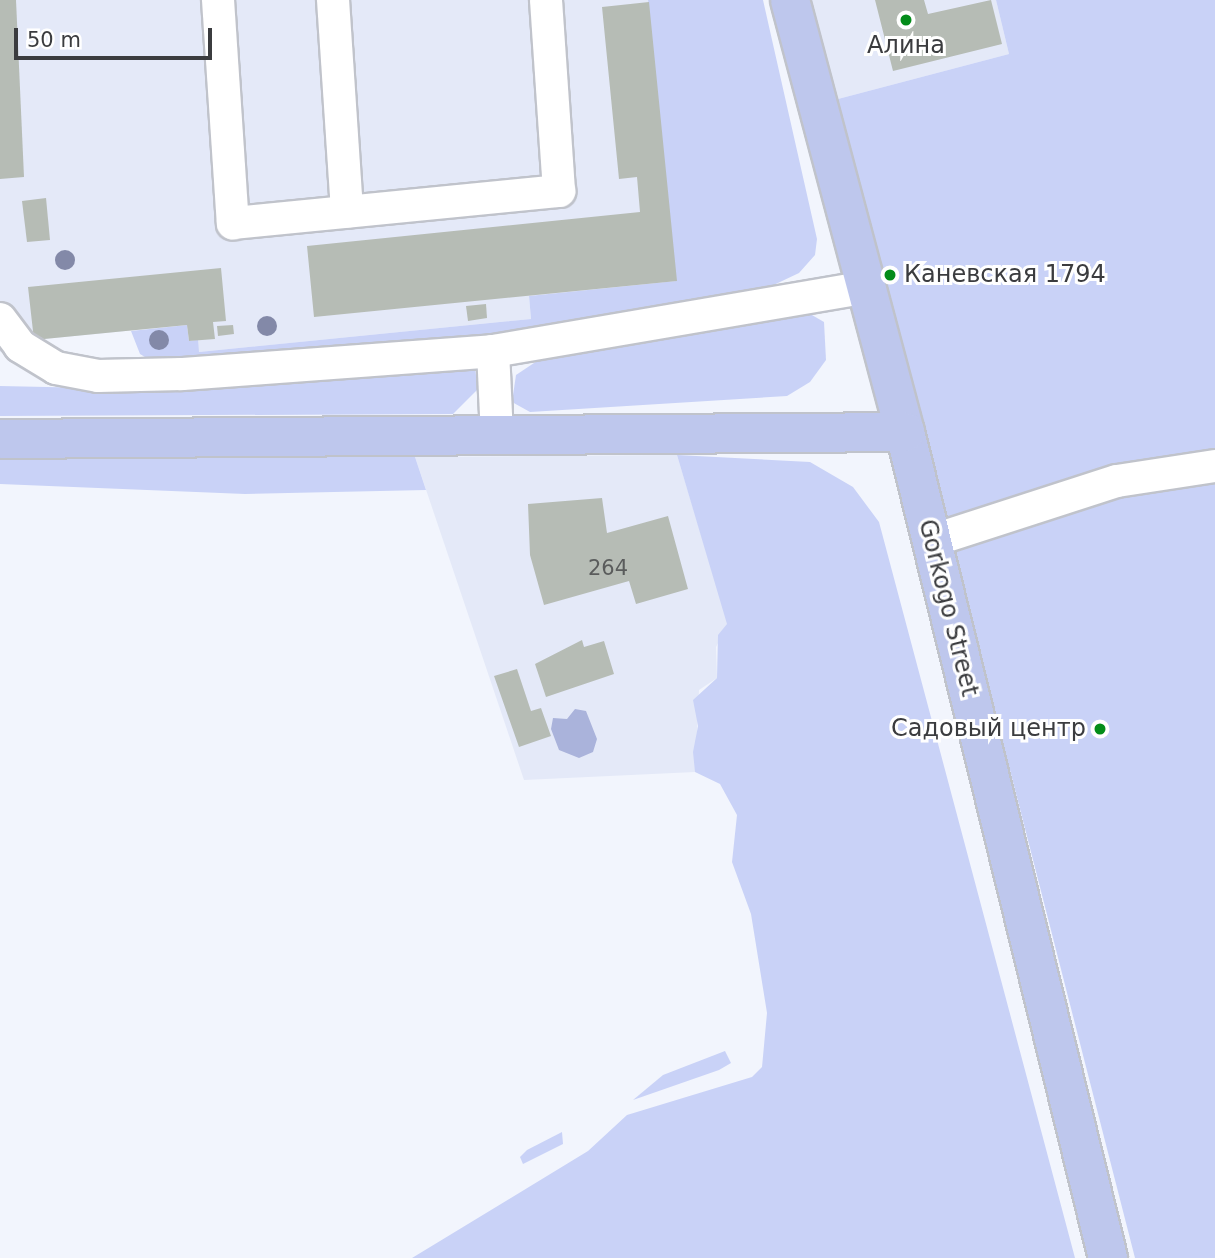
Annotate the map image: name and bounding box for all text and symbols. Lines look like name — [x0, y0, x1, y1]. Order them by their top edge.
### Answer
marker: Алина — [898, 12, 914, 28]
scale bar — [18, 14, 215, 58]
text: 50 m — [27, 28, 81, 52]
place label: Алина — [867, 32, 945, 60]
place label: Каневская 1794 — [904, 261, 1106, 289]
marker: Каневская 1794 — [882, 267, 898, 283]
street label: Gorkogo Street — [912, 517, 984, 699]
house number: 264 — [588, 555, 628, 581]
place label: Садовый центр — [891, 715, 1086, 743]
marker: Садовый центр — [1092, 721, 1108, 737]

